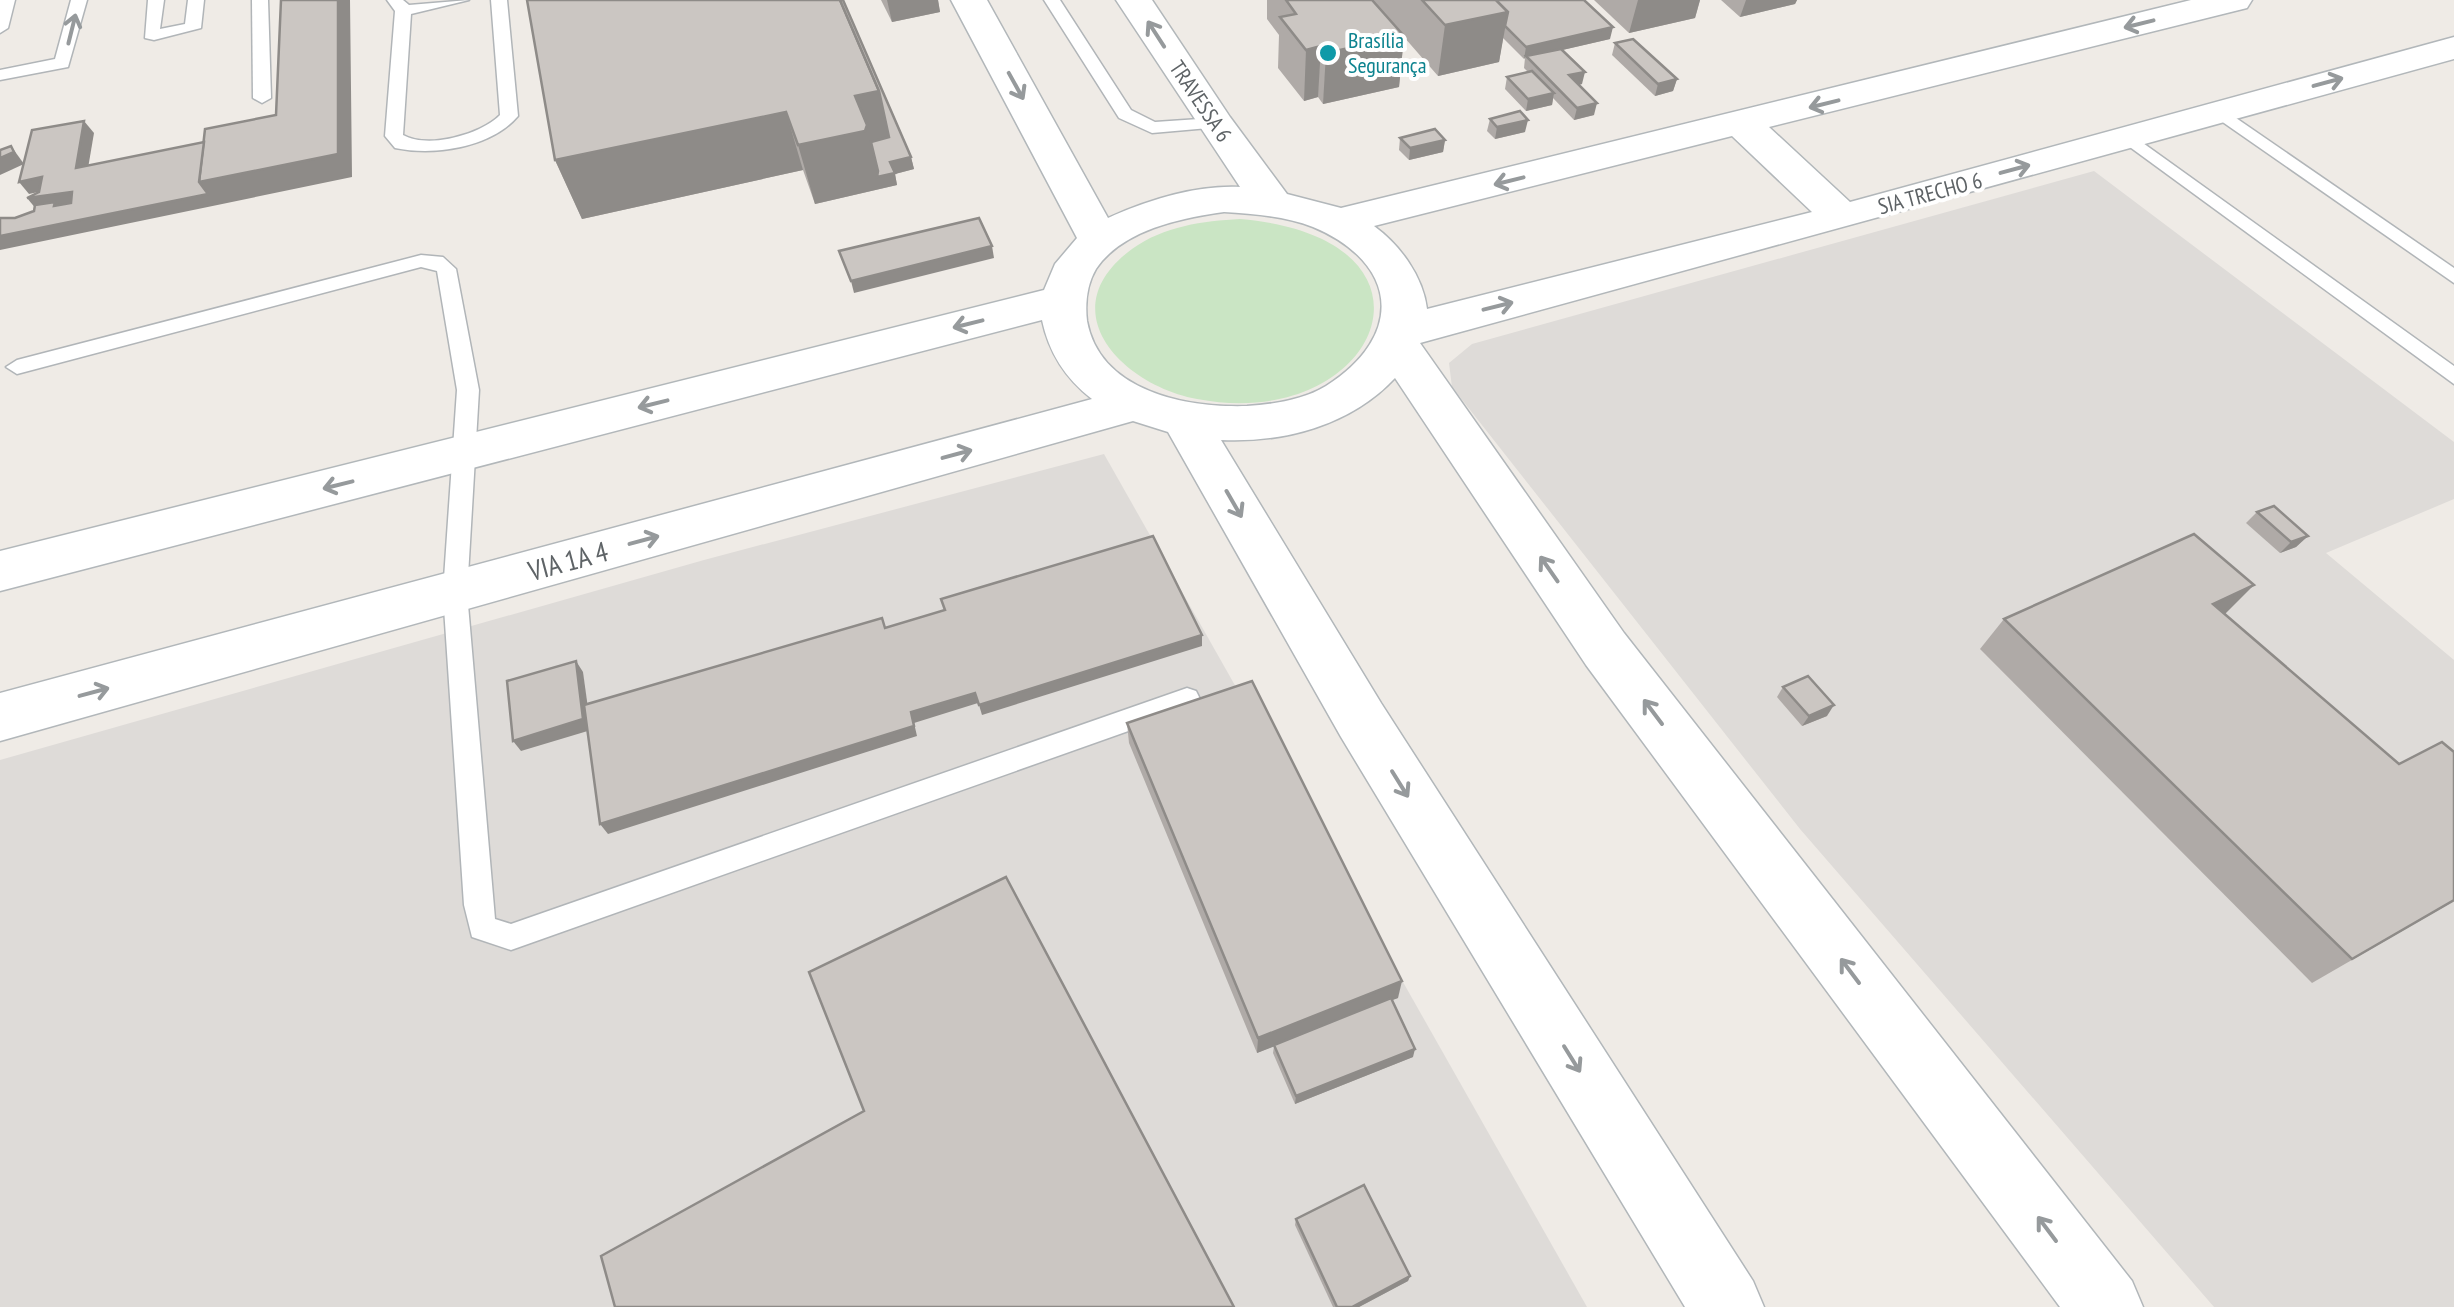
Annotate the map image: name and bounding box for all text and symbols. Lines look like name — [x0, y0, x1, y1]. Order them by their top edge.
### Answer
one-way arrow — [64, 14, 82, 46]
one-way arrow — [2124, 16, 2156, 34]
one-way arrow — [1146, 21, 1167, 49]
place label: Brasília Segurança — [1348, 26, 1427, 79]
marker: Brasília Segurança — [1317, 42, 1339, 64]
street label: TRAVESSA 6 — [1164, 55, 1238, 147]
one-way arrow — [1007, 70, 1026, 100]
one-way arrow — [2312, 72, 2343, 91]
one-way arrow — [1809, 95, 1840, 114]
one-way arrow — [1999, 159, 2030, 178]
street label: SIA TRECHO 6 — [1875, 166, 1985, 220]
one-way arrow — [1494, 173, 1526, 191]
one-way arrow — [1481, 295, 1513, 314]
one-way arrow — [953, 315, 984, 334]
one-way arrow — [638, 396, 669, 415]
one-way arrow — [941, 443, 972, 462]
one-way arrow — [323, 476, 354, 495]
one-way arrow — [1225, 489, 1245, 518]
one-way arrow — [627, 530, 659, 549]
street label: VIA 1A 4 — [523, 532, 612, 589]
one-way arrow — [1539, 556, 1560, 583]
one-way arrow — [78, 681, 109, 700]
one-way arrow — [1643, 699, 1664, 726]
one-way arrow — [1390, 769, 1411, 797]
one-way arrow — [1840, 958, 1861, 985]
one-way arrow — [1562, 1045, 1582, 1073]
one-way arrow — [2036, 1216, 2057, 1243]

